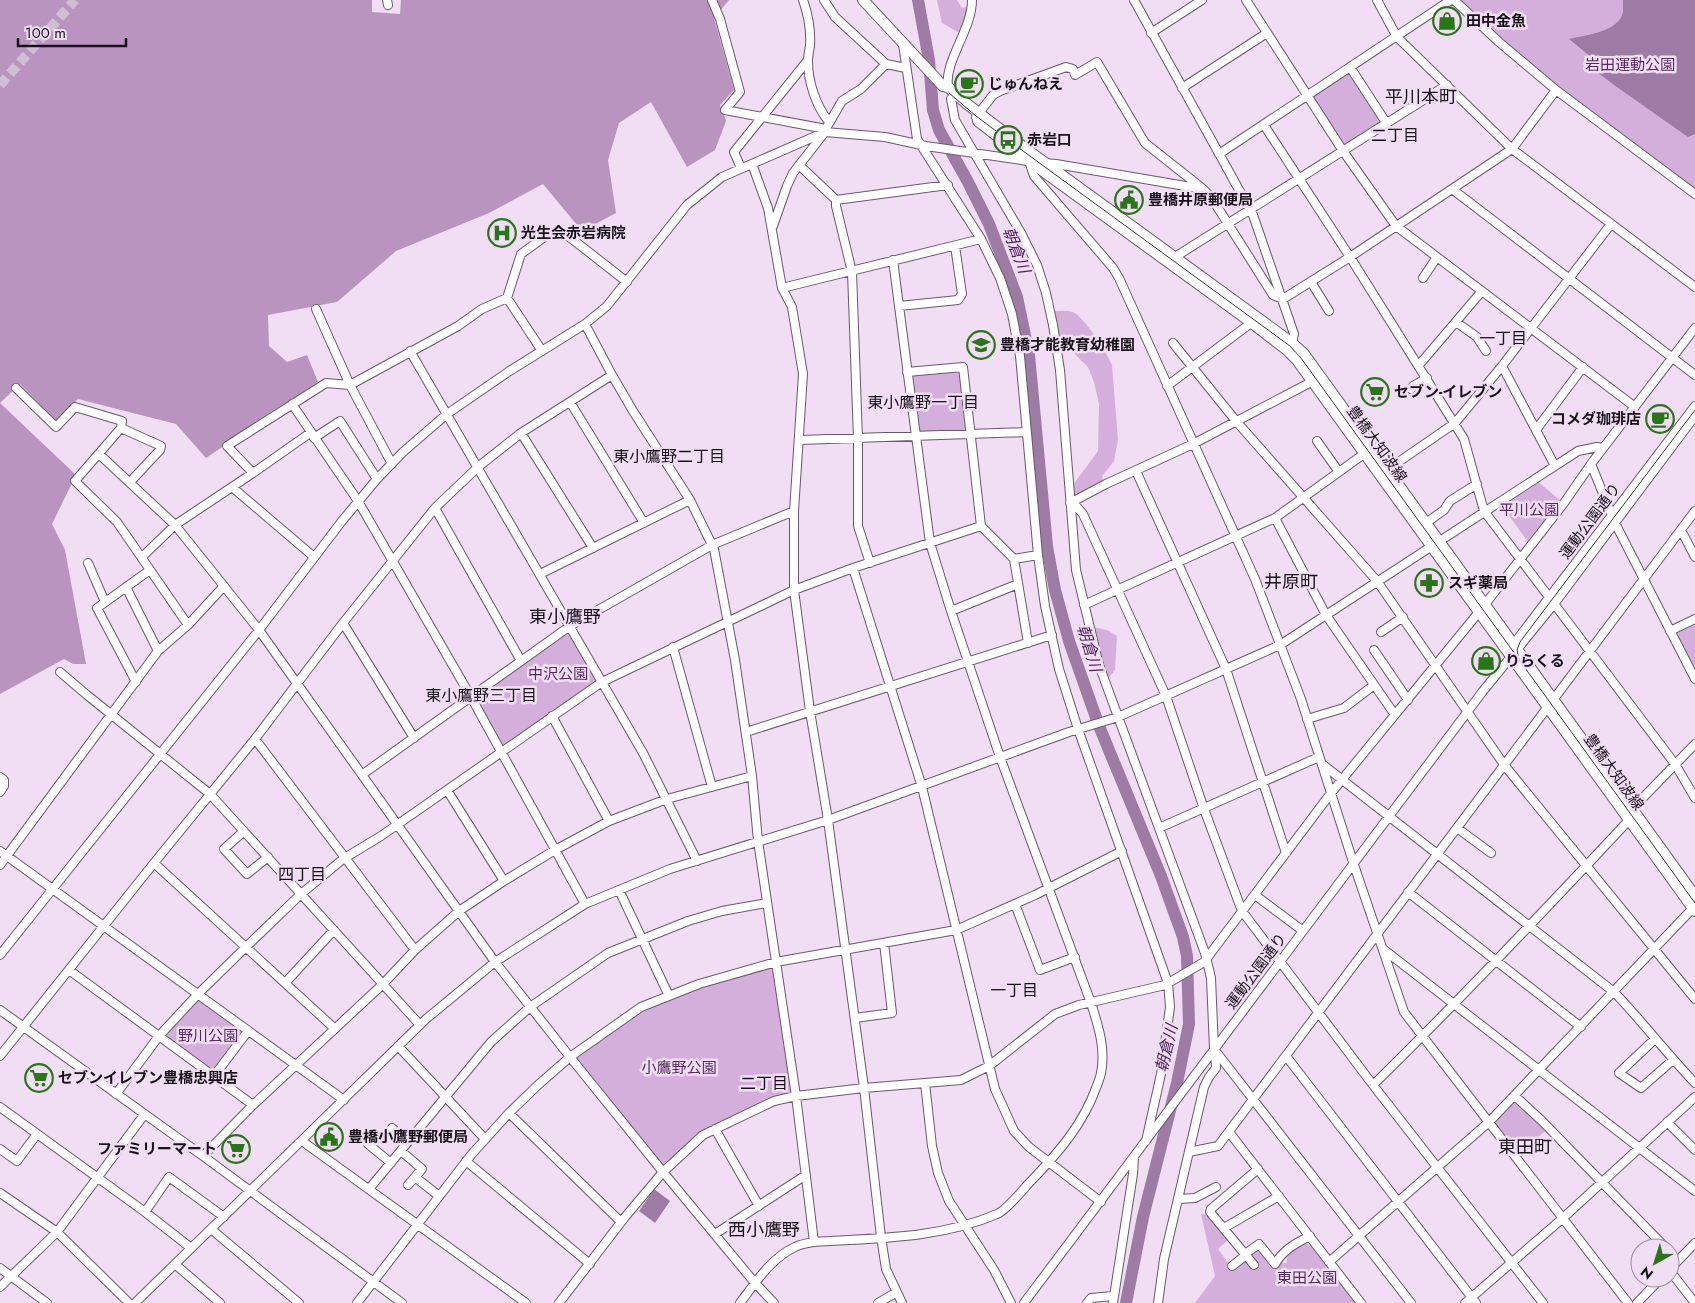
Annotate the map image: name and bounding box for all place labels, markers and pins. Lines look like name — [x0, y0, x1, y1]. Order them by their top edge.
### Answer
shop icon: 田中金魚 — [1432, 6, 1462, 36]
place label: 田中金魚 — [1466, 10, 1526, 32]
cafe icon: じゅんねえ — [954, 69, 984, 99]
place label: じゅんねえ — [988, 73, 1063, 95]
bus stop icon: 赤岩口 — [993, 125, 1023, 155]
place label: 赤岩口 — [1027, 129, 1072, 151]
public building icon: 豊橋井原郵便局 — [1114, 185, 1144, 215]
place label: 豊橋井原郵便局 — [1148, 189, 1253, 211]
hospital icon: 光生会赤岩病院 — [487, 218, 517, 248]
place label: 光生会赤岩病院 — [521, 222, 626, 244]
school or university icon: 豊橋才能教育幼稚園 — [966, 330, 996, 360]
place label: 豊橋才能教育幼稚園 — [1000, 334, 1135, 356]
supermarket icon: セブン-イレブン — [1360, 377, 1390, 407]
place label: セブン-イレブン — [1394, 381, 1502, 403]
cafe icon: コメダ珈琲店 — [1645, 404, 1675, 434]
place label: コメダ珈琲店 — [1551, 408, 1641, 430]
pharmacy icon: スギ薬局 — [1414, 568, 1444, 598]
place label: スギ薬局 — [1448, 572, 1508, 594]
shop icon: りらくる — [1471, 646, 1501, 676]
place label: りらくる — [1505, 650, 1565, 672]
supermarket icon: セブンイレブン豊橋忠興店 — [24, 1063, 54, 1093]
place label: セブンイレブン豊橋忠興店 — [58, 1067, 238, 1089]
public building icon: 豊橋小鷹野郵便局 — [314, 1122, 344, 1152]
place label: 豊橋小鷹野郵便局 — [348, 1126, 468, 1148]
supermarket icon: ファミリーマート — [221, 1134, 251, 1164]
place label: ファミリーマート — [97, 1138, 217, 1160]

